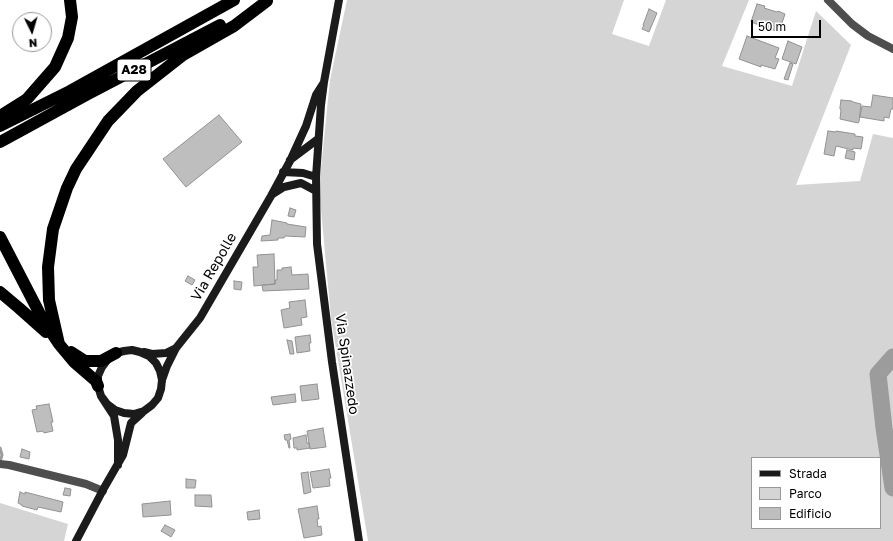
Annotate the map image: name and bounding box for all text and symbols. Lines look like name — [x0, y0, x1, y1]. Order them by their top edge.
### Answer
north arrow — [12, 12, 52, 52]
scale bar — [753, 12, 823, 38]
text: 50 m — [758, 19, 786, 34]
text: N — [28, 37, 38, 50]
road number: A28 — [117, 59, 151, 81]
street label: Via Repolle — [188, 230, 240, 304]
street label: Via Spinazzedo — [332, 312, 362, 416]
legend — [751, 457, 881, 529]
text: Strada — [789, 466, 827, 481]
text: Parco — [789, 486, 822, 501]
text: Edificio — [789, 506, 831, 521]

